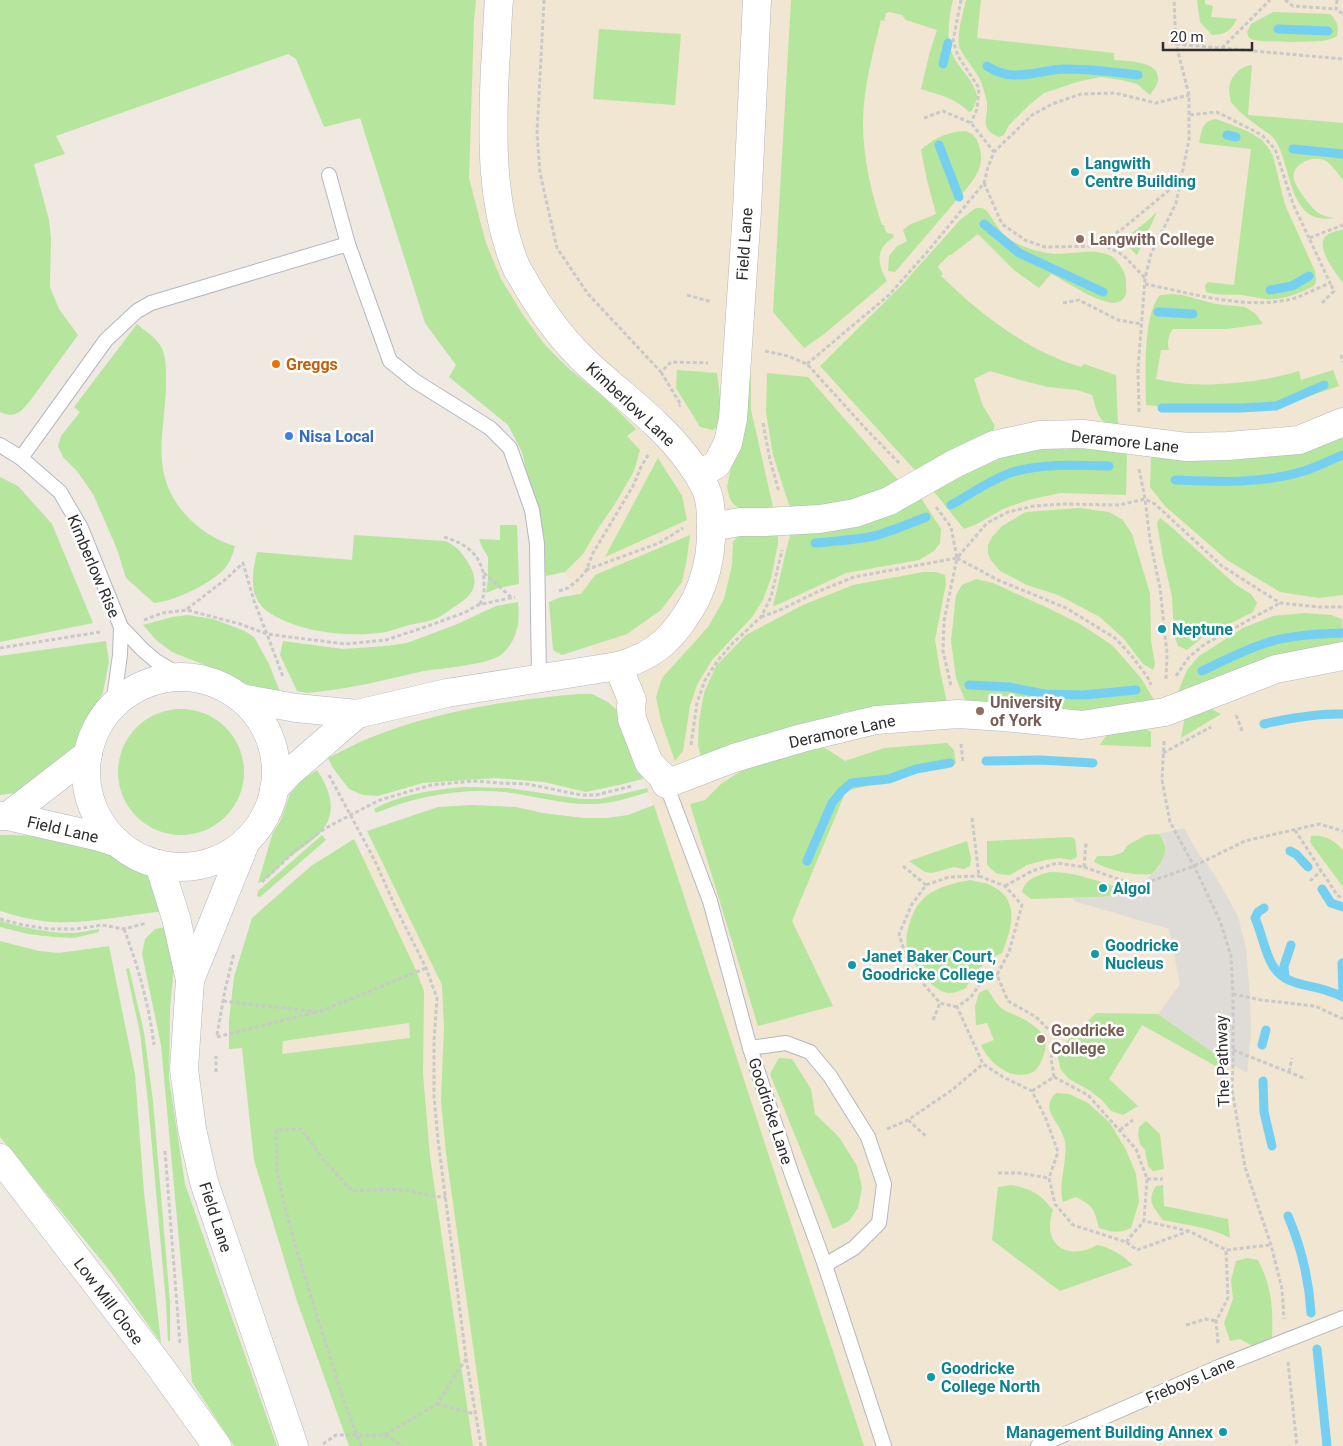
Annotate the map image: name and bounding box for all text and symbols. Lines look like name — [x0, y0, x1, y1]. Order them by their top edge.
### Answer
scale bar — [1163, 20, 1252, 52]
text: 20 m — [1170, 28, 1204, 46]
place label: Langwith Centre Building — [1085, 154, 1196, 191]
marker: Langwith Centre Building — [1069, 166, 1081, 178]
street label: Field Lane — [732, 207, 757, 281]
place label: Langwith College — [1090, 230, 1214, 249]
marker: Langwith College — [1074, 233, 1086, 245]
place label: Greggs — [286, 355, 338, 374]
marker: Greggs — [270, 358, 282, 370]
street label: Kimberlow Lane — [582, 358, 679, 450]
street label: Deramore Lane — [1070, 426, 1180, 457]
place label: Nisa Local — [299, 427, 374, 446]
marker: Nisa Local — [283, 430, 295, 442]
street label: Kimberlow Rise — [63, 512, 124, 621]
place label: Neptune — [1172, 620, 1233, 639]
marker: Neptune — [1156, 623, 1168, 635]
place label: University of York — [990, 693, 1063, 730]
marker: University of York — [974, 705, 986, 717]
street label: Deramore Lane — [787, 711, 897, 752]
street label: Field Lane — [25, 812, 100, 847]
place label: Algol — [1113, 879, 1150, 898]
marker: Algol — [1097, 882, 1109, 894]
place label: Goodricke Nucleus — [1105, 936, 1179, 973]
place label: Janet Baker Court, Goodricke College — [862, 947, 996, 984]
marker: Goodricke Nucleus — [1089, 948, 1101, 960]
marker: Janet Baker Court, Goodricke College — [846, 959, 858, 971]
street label: The Pathway — [1211, 1014, 1234, 1107]
place label: Goodricke College — [1051, 1021, 1125, 1058]
marker: Goodricke College — [1035, 1033, 1047, 1045]
street label: Goodricke Lane — [744, 1055, 797, 1167]
street label: Field Lane — [195, 1180, 236, 1255]
street label: Low Mill Close — [70, 1254, 147, 1348]
street label: Freboys Lane — [1143, 1353, 1238, 1408]
place label: Goodricke College North — [941, 1359, 1040, 1396]
marker: Goodricke College North — [925, 1371, 937, 1383]
place label: Management Building Annex — [1006, 1423, 1214, 1442]
marker: Management Building Annex — [1217, 1426, 1229, 1438]

